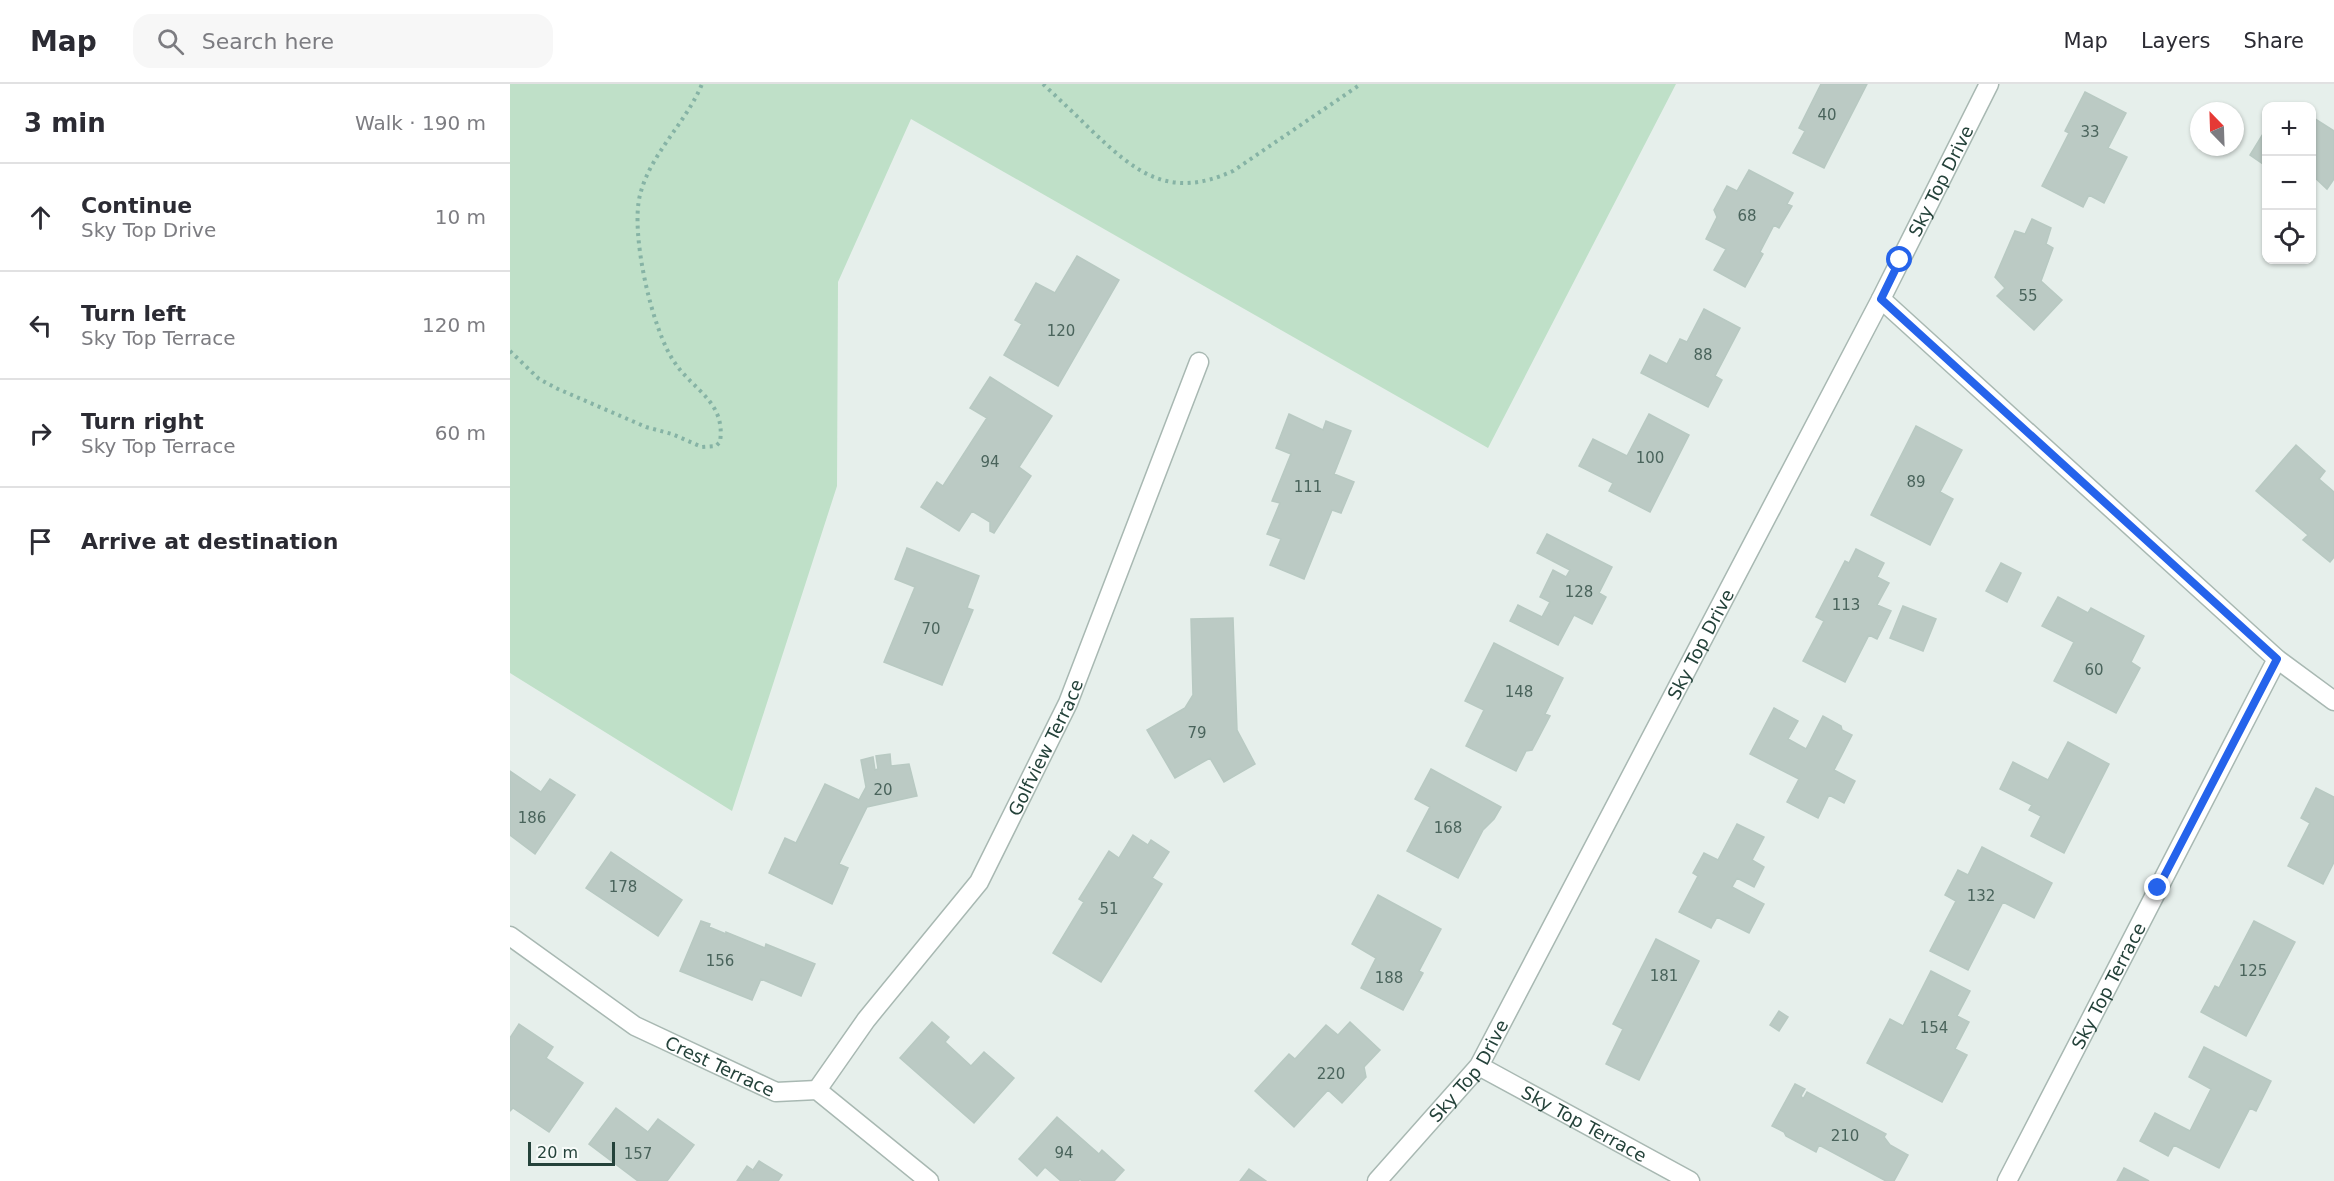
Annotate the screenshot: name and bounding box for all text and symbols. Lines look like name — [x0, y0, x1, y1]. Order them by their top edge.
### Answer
search box — [133, 14, 553, 68]
text: Map — [30, 25, 97, 58]
icon: search — [154, 25, 187, 58]
text: Search here — [202, 29, 334, 54]
text: Map — [2064, 29, 2108, 53]
text: Layers — [2141, 29, 2210, 53]
text: Share — [2243, 29, 2304, 53]
north arrow — [2190, 102, 2244, 156]
map controls — [2262, 102, 2316, 264]
button: + — [2262, 102, 2316, 156]
house number: 40 — [1817, 106, 1837, 124]
text: 3 min — [24, 108, 106, 138]
text: Walk · 190 m — [355, 111, 486, 135]
street label: Sky Top Drive — [1904, 122, 1977, 240]
house number: 33 — [2080, 123, 2100, 141]
button: − — [2262, 156, 2316, 210]
text: Continue — [81, 193, 192, 218]
icon: ahead — [24, 201, 57, 234]
text: 10 m — [435, 205, 486, 229]
house number: 68 — [1737, 207, 1757, 225]
button: locate — [2262, 210, 2316, 264]
text: Sky Top Drive — [81, 218, 216, 242]
route start — [1886, 246, 1912, 272]
house number: 55 — [2018, 287, 2038, 305]
text: Turn left — [81, 301, 186, 326]
icon: left — [24, 309, 57, 342]
text: 120 m — [422, 313, 486, 337]
house number: 120 — [1047, 322, 1075, 340]
text: Sky Top Terrace — [81, 326, 236, 350]
house number: 88 — [1693, 346, 1713, 364]
text: Turn right — [81, 409, 204, 434]
icon: right — [24, 417, 57, 450]
text: 60 m — [435, 421, 486, 445]
text: Sky Top Terrace — [81, 434, 236, 458]
house number: 100 — [1636, 449, 1664, 467]
house number: 94 — [980, 453, 1000, 471]
house number: 89 — [1906, 473, 1926, 491]
house number: 111 — [1294, 478, 1322, 496]
icon: arrive — [24, 525, 57, 558]
text: Arrive at destination — [81, 529, 338, 554]
house number: 128 — [1565, 583, 1593, 601]
street label: Sky Top Drive — [1663, 585, 1738, 703]
house number: 113 — [1832, 596, 1860, 614]
house number: 70 — [921, 620, 941, 638]
house number: 60 — [2084, 661, 2104, 679]
street label: Golfview Terrace — [1003, 676, 1087, 819]
house number: 148 — [1505, 683, 1533, 701]
house number: 79 — [1187, 724, 1207, 742]
house number: 20 — [873, 781, 893, 799]
house number: 186 — [518, 809, 546, 827]
house number: 168 — [1434, 819, 1462, 837]
route end — [2144, 874, 2170, 900]
house number: 178 — [609, 878, 637, 896]
house number: 132 — [1967, 887, 1995, 905]
house number: 51 — [1099, 900, 1119, 918]
street label: Sky Top Terrace — [2067, 919, 2149, 1052]
house number: 156 — [706, 952, 734, 970]
house number: 125 — [2239, 962, 2267, 980]
house number: 181 — [1650, 967, 1678, 985]
house number: 188 — [1375, 969, 1403, 987]
street label: Sky Top Drive — [1424, 1016, 1512, 1126]
house number: 154 — [1920, 1019, 1948, 1037]
street label: Crest Terrace — [662, 1031, 778, 1100]
house number: 220 — [1317, 1065, 1345, 1083]
street label: Sky Top Terrace — [1518, 1081, 1651, 1166]
house number: 210 — [1831, 1127, 1859, 1145]
scale bar — [528, 1139, 615, 1166]
text: 20 m — [537, 1143, 578, 1162]
house number: 94 — [1054, 1144, 1074, 1162]
house number: 157 — [624, 1145, 652, 1163]

